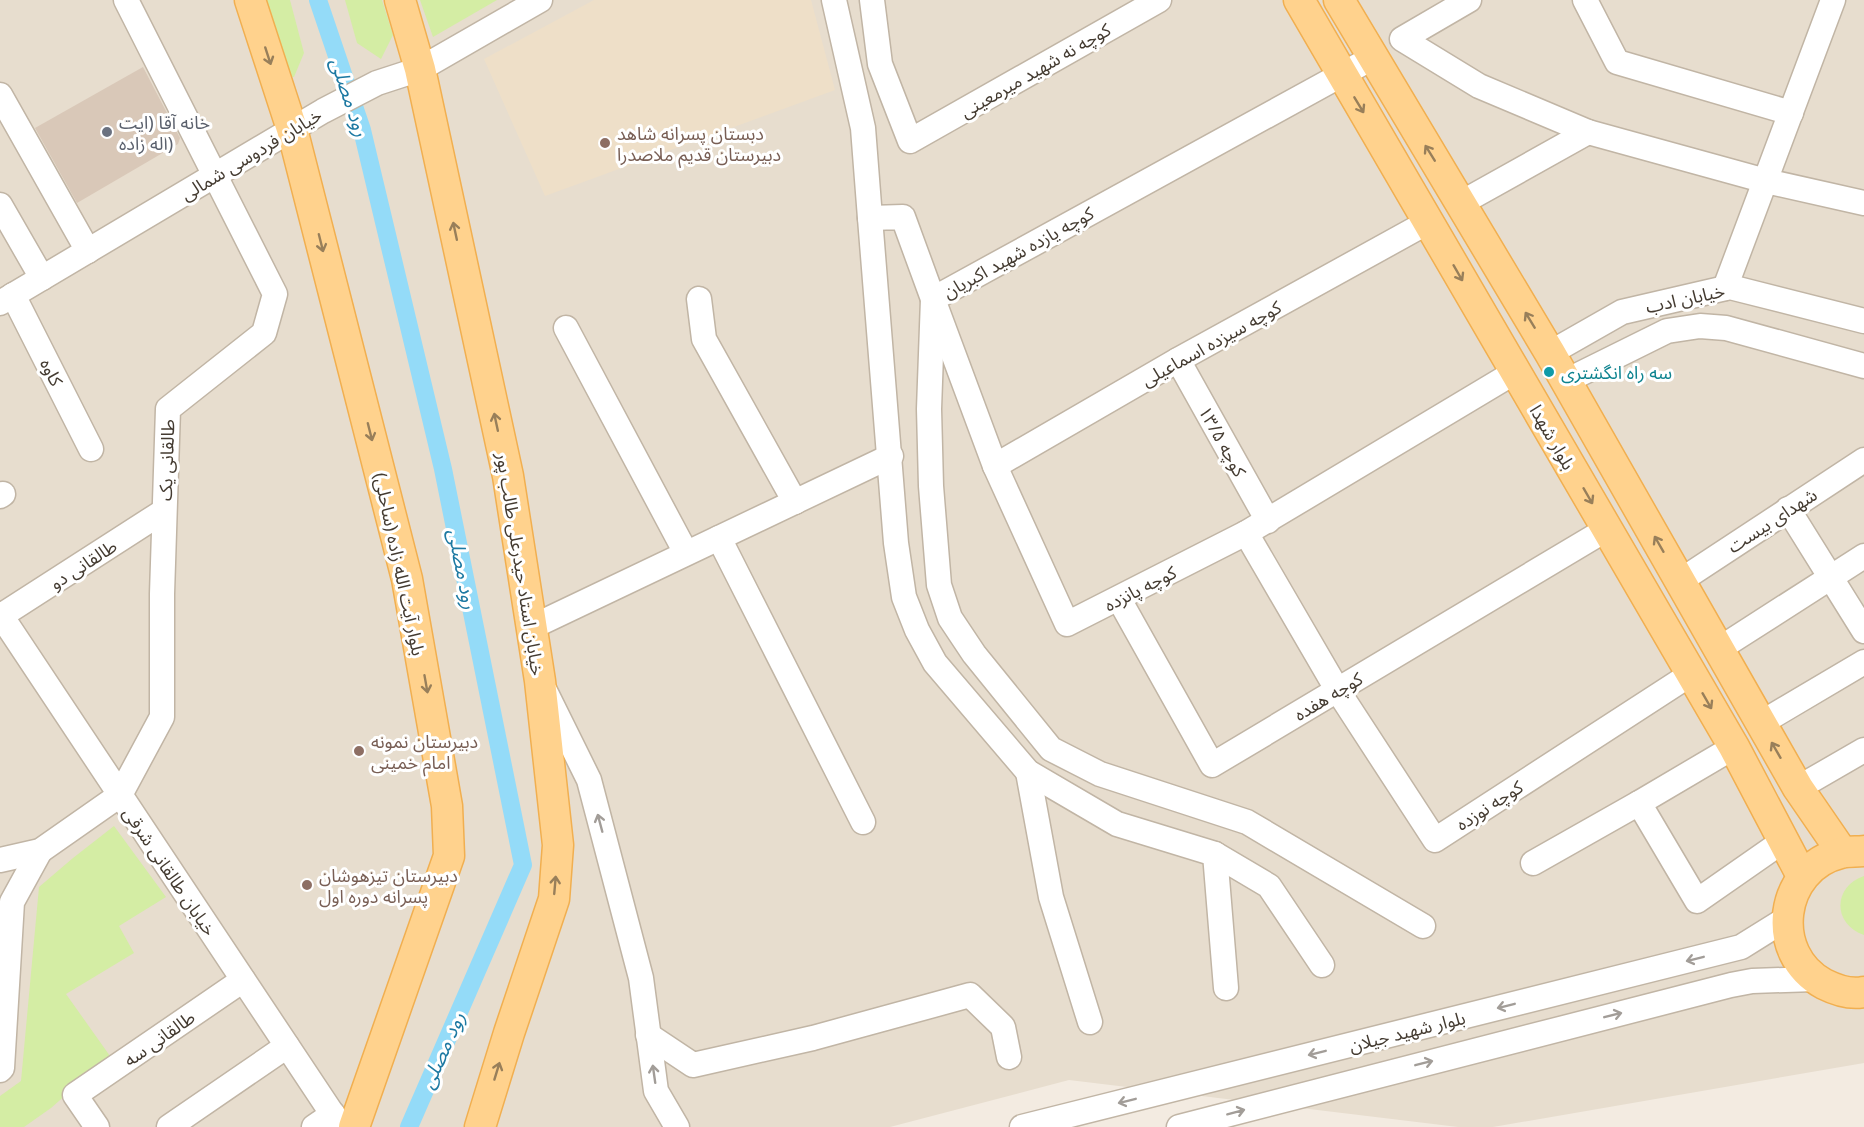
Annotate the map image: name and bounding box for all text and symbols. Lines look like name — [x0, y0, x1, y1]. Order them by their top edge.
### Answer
street label: کوچه نه شهید میرمعینی — [955, 17, 1115, 123]
one-way arrow — [263, 46, 274, 65]
water label: رود مصلی — [325, 54, 375, 140]
one-way arrow — [1354, 96, 1366, 113]
street label: خیابان فردوسی شمالی — [176, 102, 326, 206]
place label: خانه آقا (ایت اله زاده) — [119, 110, 210, 155]
place label: دبستان پسرانه شاهد دبیرستان قدیم ملاصدرا — [617, 121, 781, 168]
marker: خانه آقا (ایت اله زاده) — [100, 125, 114, 139]
marker: دبستان پسرانه شاهد دبیرستان قدیم ملاصدرا — [598, 136, 612, 150]
one-way arrow — [1424, 145, 1436, 162]
street label: کوچه یازده شهید اکبریان — [938, 200, 1098, 303]
one-way arrow — [449, 222, 460, 242]
one-way arrow — [316, 233, 328, 252]
one-way arrow — [1453, 264, 1464, 282]
street label: خیابان ادب — [1643, 278, 1727, 318]
street label: کوچه سیزده اسماعیلی — [1137, 294, 1286, 391]
one-way arrow — [1524, 312, 1536, 329]
street label: کاوه — [35, 354, 69, 390]
place label: سه راه انگشتری — [1561, 360, 1672, 384]
marker: سه راه انگشتری — [1542, 365, 1556, 379]
street label: بلوار شهدا — [1525, 400, 1581, 474]
street label: کوچه ۱۳/۵ — [1194, 401, 1253, 481]
one-way arrow — [490, 413, 502, 432]
street label: طالقانی یک — [153, 419, 179, 501]
one-way arrow — [364, 422, 376, 441]
street label: خیابان استاد حیدرعلی طالب پور — [491, 450, 551, 677]
street label: بلوار آیت الله زاده (ساحلی) — [369, 470, 431, 658]
street label: شهدای بیست — [1723, 482, 1821, 558]
one-way arrow — [1582, 487, 1594, 504]
water label: رود مصلی — [442, 527, 484, 611]
street label: طالقانی دو — [45, 533, 121, 595]
one-way arrow — [1653, 536, 1665, 553]
street label: کوچه پانزده — [1100, 559, 1181, 616]
street label: کوچه هفده — [1289, 666, 1367, 726]
one-way arrow — [421, 673, 432, 693]
one-way arrow — [1702, 692, 1714, 709]
place label: دبیرستان نمونه امام خمینی — [371, 729, 478, 777]
one-way arrow — [1770, 742, 1782, 759]
marker: دبیرستان نمونه امام خمینی — [352, 744, 366, 758]
street label: کوچه نوزده — [1451, 774, 1528, 836]
street label: خیابان طالقانی شرقی — [118, 802, 222, 940]
one-way arrow — [594, 813, 605, 832]
place label: دبیرستان تیزهوشان پسرانه دوره اول — [319, 863, 458, 908]
one-way arrow — [550, 876, 561, 895]
marker: دبیرستان تیزهوشان پسرانه دوره اول — [300, 878, 314, 892]
one-way arrow — [1686, 953, 1705, 965]
one-way arrow — [1497, 1001, 1516, 1012]
street label: طالقانی سه — [119, 1005, 199, 1071]
street label: بلوار شهید جیلان — [1346, 1005, 1468, 1057]
water label: رود مصلی — [413, 1007, 471, 1093]
one-way arrow — [1603, 1008, 1622, 1020]
one-way arrow — [1307, 1048, 1326, 1060]
one-way arrow — [1415, 1056, 1434, 1068]
one-way arrow — [492, 1062, 503, 1081]
one-way arrow — [648, 1065, 659, 1085]
one-way arrow — [1118, 1095, 1137, 1107]
one-way arrow — [1226, 1106, 1245, 1117]

